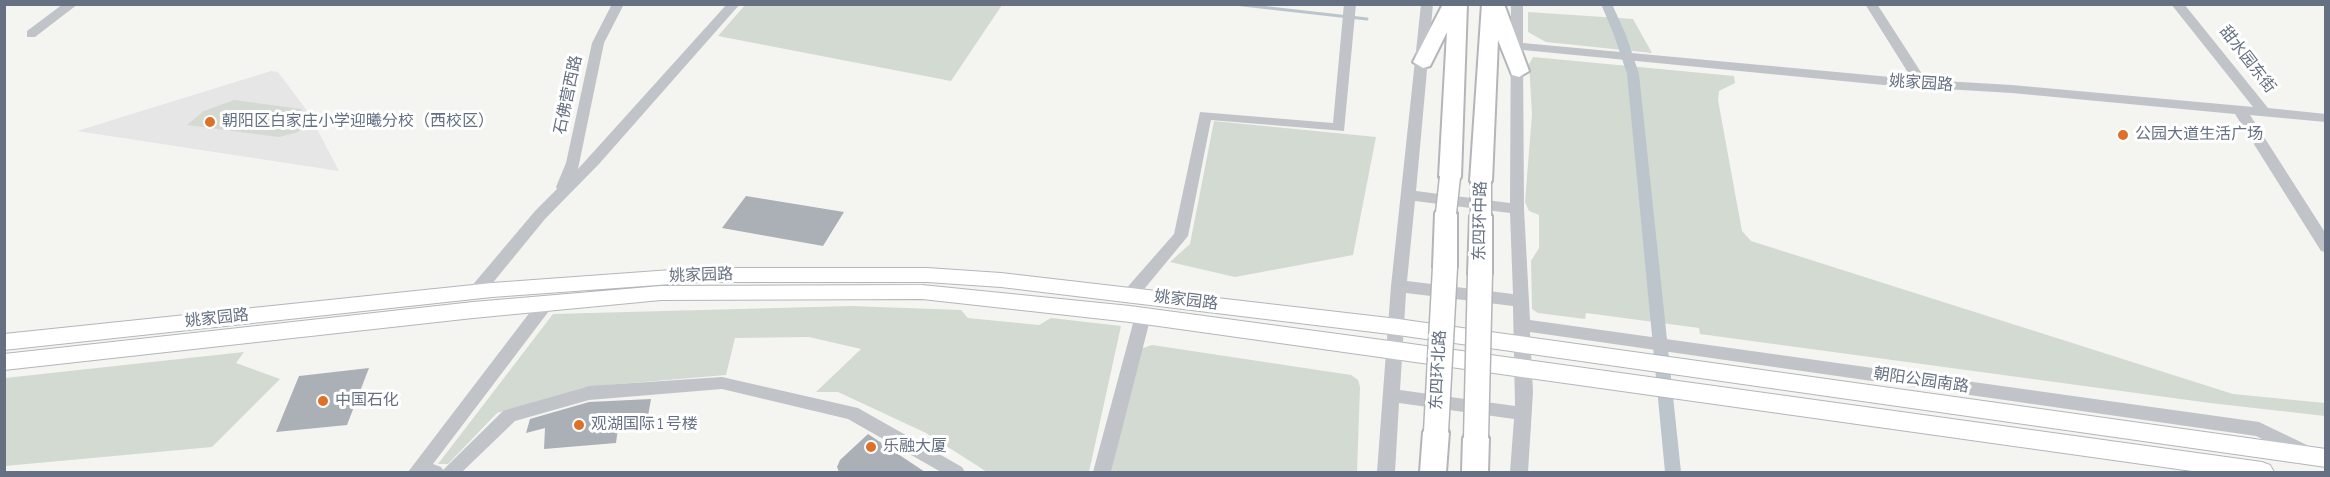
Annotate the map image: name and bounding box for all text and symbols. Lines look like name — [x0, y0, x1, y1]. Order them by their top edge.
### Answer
street label: 甜水园东街 — [2215, 23, 2279, 97]
street label: 石佛营西路 — [551, 54, 587, 136]
street label: 姚家园路 — [1888, 72, 1954, 96]
place label: 朝阳区白家庄小学迎曦分校（西校区） — [222, 112, 494, 132]
marker: 朝阳区白家庄小学迎曦分校（西校区） — [203, 115, 217, 129]
place label: 公园大道生活广场 — [2135, 125, 2263, 145]
marker: 公园大道生活广场 — [2116, 128, 2130, 142]
street label: 东四环中路 — [1471, 181, 1491, 261]
street label: 姚家园路 — [669, 265, 733, 287]
street label: 姚家园路 — [1153, 288, 1219, 314]
street label: 姚家园路 — [184, 306, 250, 332]
street label: 东四环北路 — [1427, 330, 1451, 410]
street label: 朝阳公园南路 — [1872, 365, 1970, 397]
place label: 中国石化 — [335, 391, 399, 411]
marker: 中国石化 — [316, 394, 330, 408]
place label: 观湖国际 1 号楼 — [591, 415, 698, 435]
marker: 观湖国际 1 号楼 — [572, 418, 586, 432]
place label: 乐融大厦 — [883, 437, 947, 457]
marker: 乐融大厦 — [864, 440, 878, 454]

